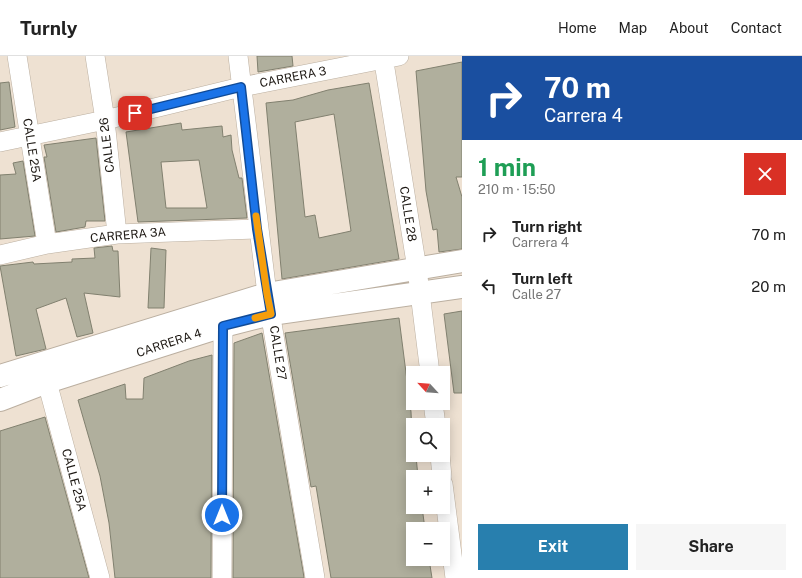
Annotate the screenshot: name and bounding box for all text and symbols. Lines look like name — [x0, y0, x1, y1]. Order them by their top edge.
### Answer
text: Turnly — [20, 17, 77, 39]
text: Home — [558, 20, 597, 36]
text: Map — [619, 20, 647, 36]
text: About — [669, 20, 709, 36]
text: Contact — [731, 20, 782, 36]
street label: CARRERA 3 — [259, 64, 327, 90]
text: 70 m — [544, 71, 611, 104]
icon: right — [478, 72, 530, 124]
pin — [118, 96, 152, 130]
icon: arrive — [124, 102, 146, 124]
text: Carrera 4 — [544, 105, 623, 126]
street label: CALLE 25A — [20, 117, 44, 183]
street label: CALLE 26 — [97, 117, 117, 173]
text: 1 min — [478, 153, 536, 181]
button: close — [744, 153, 786, 195]
text: 210 m · 15:50 — [478, 182, 555, 197]
street label: CALLE 28 — [397, 185, 419, 243]
text: Turn right — [512, 218, 582, 235]
icon: right — [478, 223, 500, 245]
street label: CARRERA 3A — [90, 225, 167, 245]
text: 70 m — [751, 226, 786, 243]
text: Carrera 4 — [512, 235, 569, 250]
text: Turn left — [512, 270, 573, 287]
icon: left — [478, 275, 500, 297]
text: 20 m — [751, 278, 786, 295]
text: Calle 27 — [512, 287, 561, 302]
street label: CALLE 27 — [267, 325, 289, 381]
street label: CARRERA 4 — [135, 326, 204, 360]
north arrow — [406, 366, 450, 410]
map controls — [406, 366, 450, 566]
button: search — [406, 418, 450, 462]
street label: CALLE 25A — [59, 447, 89, 513]
button: + — [406, 470, 450, 514]
position arrow — [201, 494, 243, 536]
button: − — [406, 522, 450, 566]
button: Exit — [478, 524, 628, 570]
button: Share — [636, 524, 786, 570]

